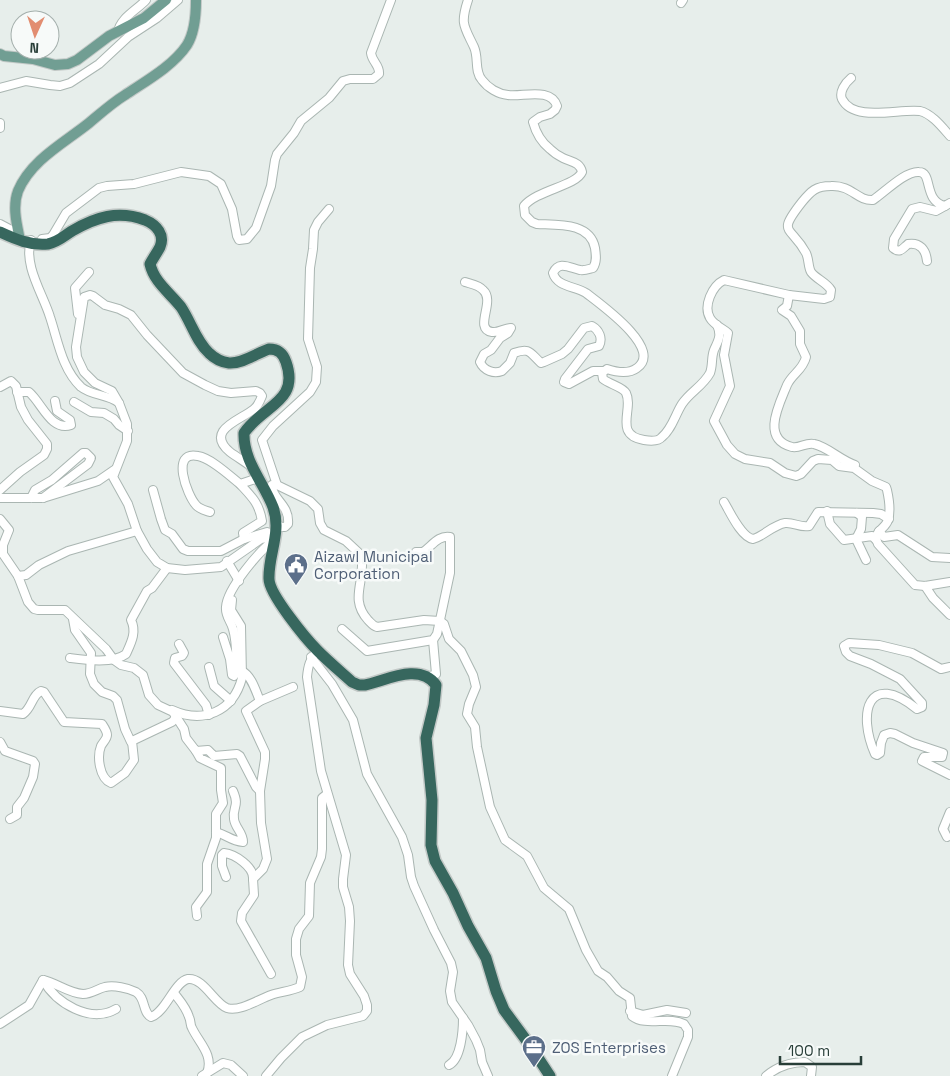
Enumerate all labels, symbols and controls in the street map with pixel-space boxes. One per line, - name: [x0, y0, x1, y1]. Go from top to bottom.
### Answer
- north arrow: [10, 10, 60, 60]
- text: N: [29, 39, 39, 57]
- place label: Aizawl Municipal Corporation: [314, 547, 433, 583]
- public building icon: Aizawl Municipal Corporation: [283, 552, 309, 586]
- office icon: ZOS Enterprises: [521, 1034, 547, 1068]
- scale bar: [780, 1034, 861, 1066]
- place label: ZOS Enterprises: [552, 1038, 666, 1057]
- text: 100 m: [788, 1041, 830, 1060]

